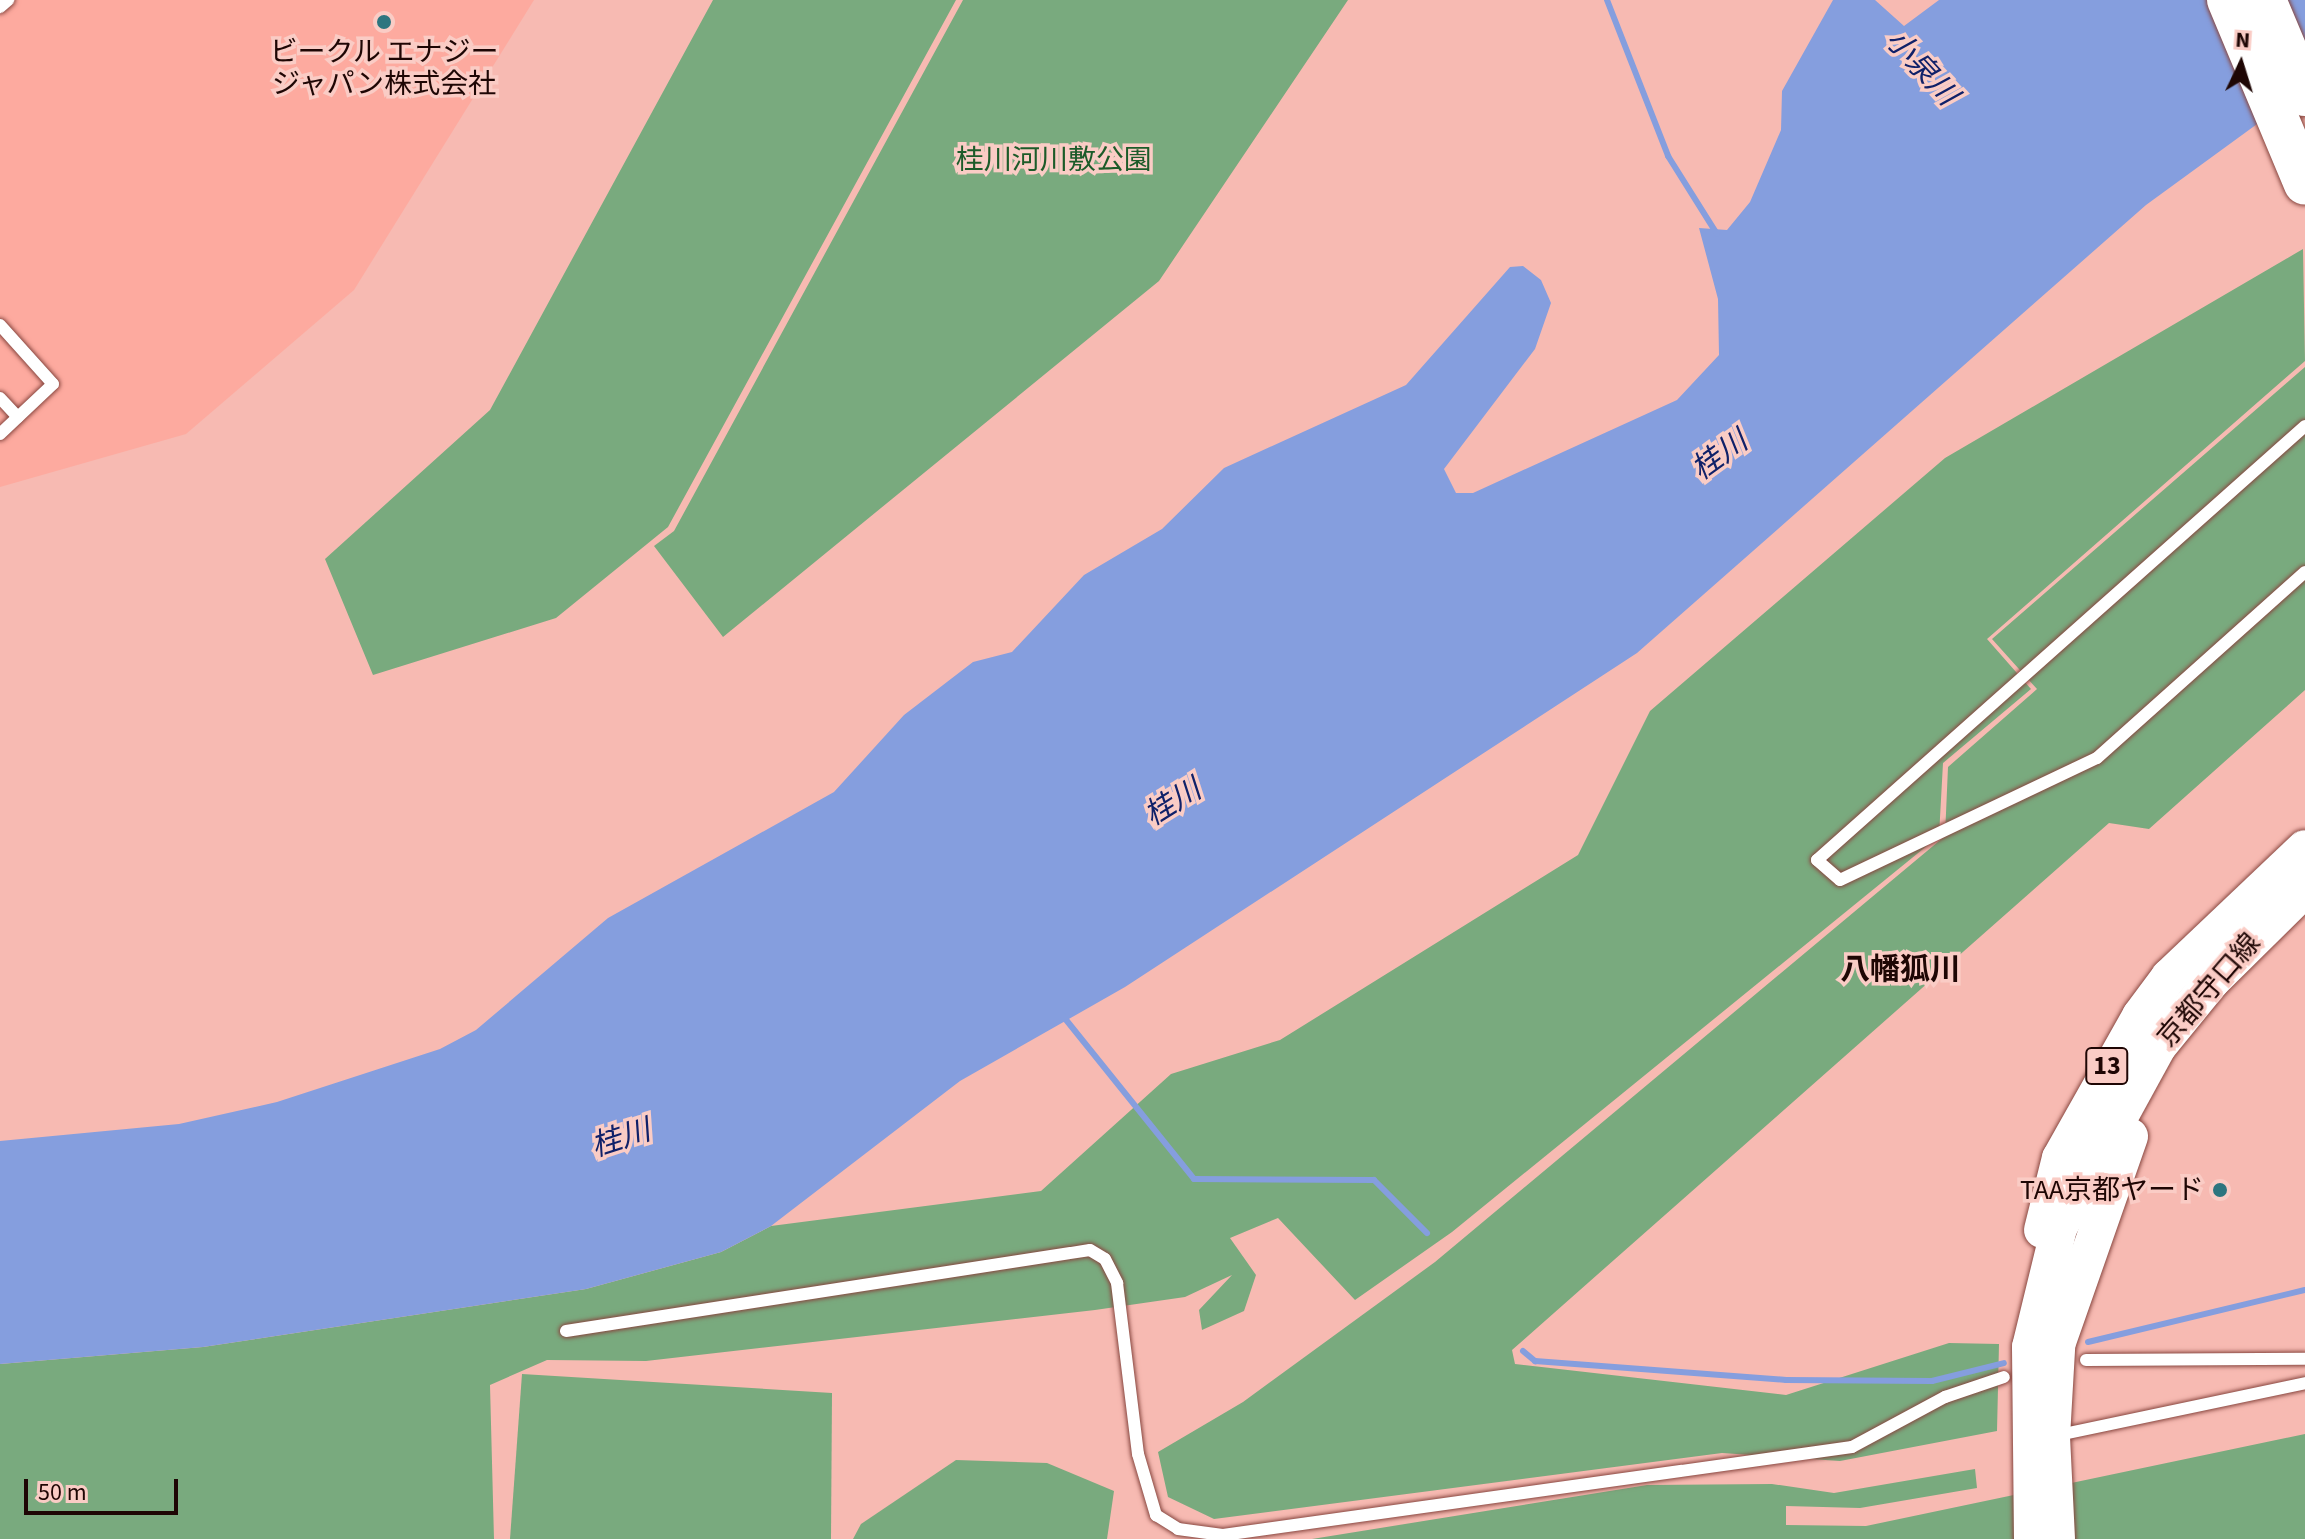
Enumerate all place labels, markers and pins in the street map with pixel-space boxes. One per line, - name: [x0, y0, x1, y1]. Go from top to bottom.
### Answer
- marker: ビークル エナジー ジャパン株式会社: [375, 13, 393, 31]
- place label: ビークル エナジー ジャパン株式会社: [269, 35, 499, 101]
- place label: TAA京都ヤード: [2020, 1173, 2204, 1207]
- marker: TAA京都ヤード: [2211, 1181, 2229, 1199]

